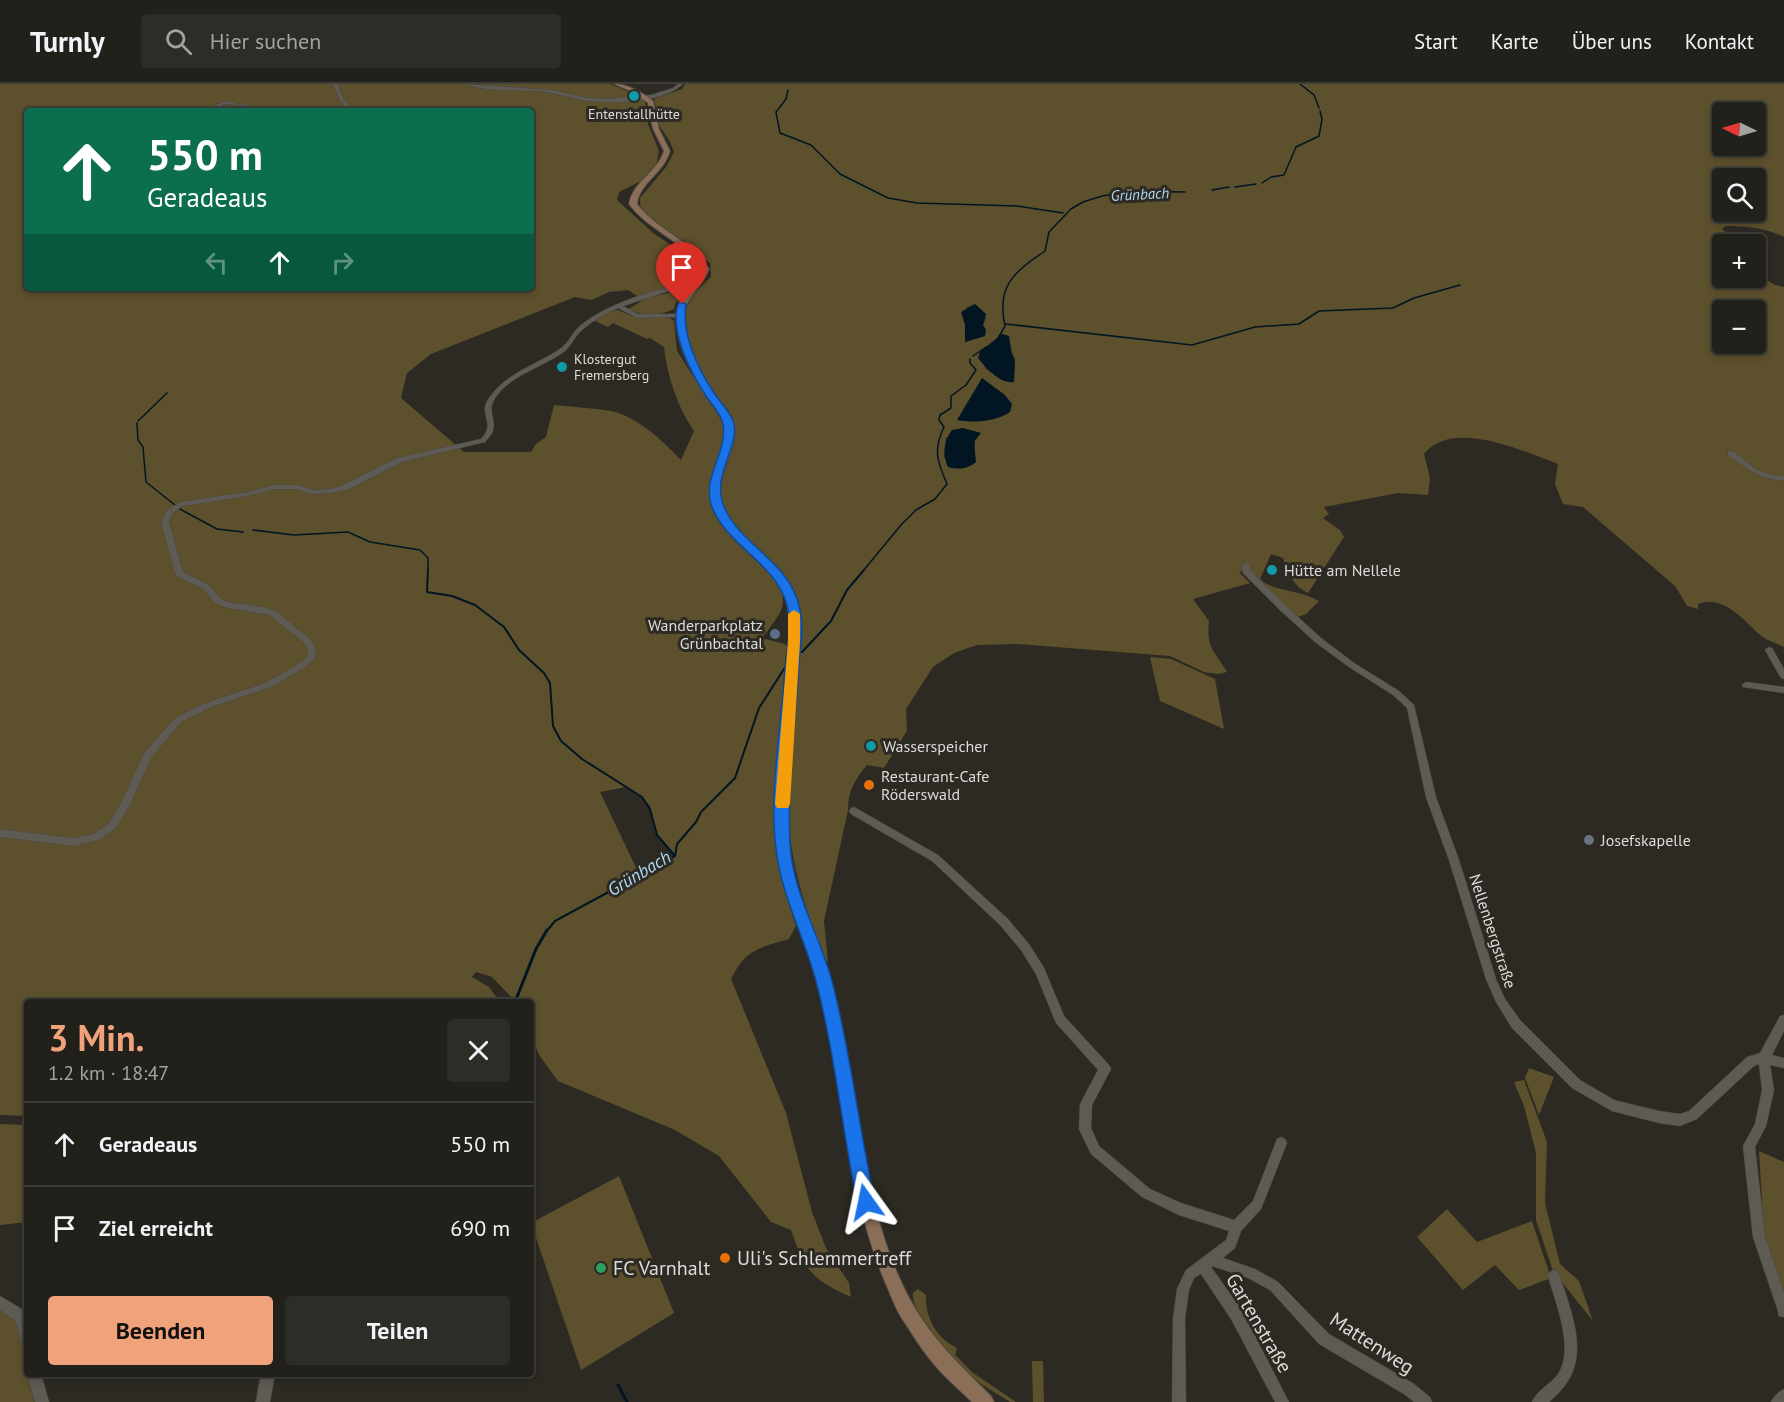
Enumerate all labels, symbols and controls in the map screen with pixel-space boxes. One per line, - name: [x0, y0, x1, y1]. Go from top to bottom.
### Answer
- search box: [141, 14, 561, 68]
- text: Turnly: [30, 23, 105, 60]
- icon: search: [162, 25, 195, 58]
- text: Hier suchen: [210, 27, 321, 55]
- text: Start: [1414, 28, 1458, 55]
- text: Karte: [1491, 28, 1539, 55]
- text: Über uns: [1572, 28, 1652, 55]
- text: Kontakt: [1685, 28, 1754, 55]
- marker: Entenstallhütte: [627, 89, 641, 103]
- north arrow: [1712, 102, 1766, 156]
- map controls: [1712, 102, 1766, 354]
- place label: Entenstallhütte: [588, 105, 680, 123]
- text: 550 m: [147, 127, 263, 182]
- icon: ahead: [48, 132, 126, 210]
- button: search: [1712, 168, 1766, 222]
- text: Geradeaus: [147, 180, 267, 214]
- water label: Grünbach: [1110, 183, 1170, 205]
- button: +: [1712, 234, 1766, 288]
- pin: [656, 242, 707, 304]
- icon: left: [200, 246, 233, 279]
- icon: ahead: [263, 246, 296, 279]
- icon: right: [326, 246, 359, 279]
- icon: arrive: [665, 251, 698, 284]
- button: −: [1712, 300, 1766, 354]
- place label: Klostergut Fremersberg: [574, 350, 649, 384]
- marker: Klostergut Fremersberg: [555, 360, 569, 374]
- place label: Hütte am Nellele: [1284, 560, 1401, 580]
- marker: Hütte am Nellele: [1265, 563, 1279, 577]
- place label: Wanderparkplatz Grünbachtal: [648, 615, 763, 653]
- marker: Wanderparkplatz Grünbachtal: [768, 627, 782, 641]
- place label: Wasserspeicher: [883, 736, 988, 756]
- marker: Wasserspeicher: [864, 739, 878, 753]
- place label: Restaurant-Cafe Röderswald: [881, 766, 989, 804]
- marker: Restaurant-Cafe Röderswald: [862, 778, 876, 792]
- place label: Josefskapelle: [1600, 830, 1691, 850]
- marker: Josefskapelle: [1582, 833, 1596, 847]
- water label: Grünbach: [603, 845, 675, 901]
- street label: Nellenbergstraße: [1465, 871, 1521, 991]
- text: 3 Min.: [48, 1014, 144, 1061]
- button: close: [447, 1019, 510, 1082]
- text: 1.2 km · 18:47: [48, 1060, 169, 1086]
- icon: ahead: [48, 1128, 81, 1161]
- text: Geradeaus: [99, 1130, 197, 1158]
- text: 550 m: [450, 1130, 510, 1158]
- position arrow: [834, 1170, 898, 1234]
- icon: arrive: [48, 1212, 81, 1245]
- text: Ziel erreicht: [99, 1214, 213, 1242]
- text: 690 m: [450, 1214, 510, 1242]
- place label: Uli's Schlemmertreff: [737, 1245, 913, 1271]
- marker: Uli's Schlemmertreff: [718, 1251, 732, 1265]
- place label: FC Varnhalt: [613, 1255, 710, 1281]
- marker: FC Varnhalt: [594, 1261, 608, 1275]
- street label: Gartenstraße: [1220, 1268, 1298, 1378]
- button: Beenden: [48, 1296, 273, 1365]
- button: Teilen: [285, 1296, 510, 1365]
- street label: Mattenweg: [1325, 1306, 1419, 1380]

